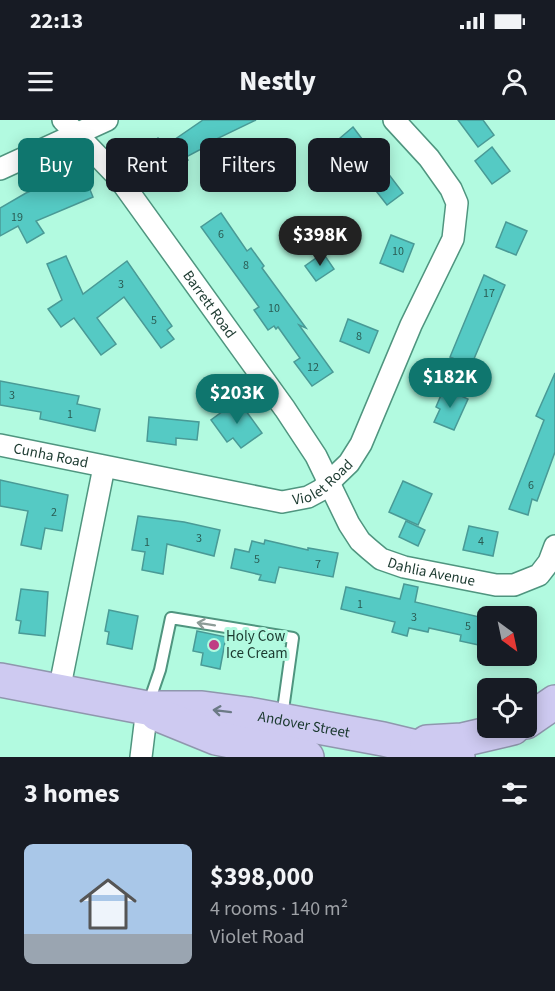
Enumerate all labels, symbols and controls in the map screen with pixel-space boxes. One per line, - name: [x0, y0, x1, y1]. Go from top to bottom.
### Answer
- text: 22:13: [30, 5, 83, 37]
- text: Nestly: [239, 62, 316, 101]
- icon: menu: [24, 65, 57, 98]
- icon: person: [498, 65, 531, 98]
- chip: Buy: [18, 138, 94, 192]
- chip: Rent: [106, 138, 188, 192]
- chip: Filters: [200, 138, 296, 192]
- chip: New: [308, 138, 390, 192]
- house number: 19: [11, 209, 23, 226]
- pin: $398K: [278, 216, 362, 267]
- text: $398K: [293, 221, 347, 249]
- house number: 6: [218, 226, 224, 243]
- house number: 10: [392, 243, 404, 260]
- house number: 8: [243, 257, 249, 274]
- street label: Barrett Road: [178, 266, 241, 342]
- house number: 3: [118, 276, 124, 293]
- house number: 17: [483, 285, 495, 302]
- house number: 10: [268, 300, 280, 317]
- house number: 5: [151, 312, 157, 329]
- house number: 8: [356, 328, 362, 345]
- pin: $182K: [408, 358, 492, 409]
- house number: 12: [307, 359, 319, 376]
- text: $182K: [423, 363, 477, 391]
- pin: $203K: [195, 374, 279, 425]
- text: $203K: [210, 379, 264, 407]
- house number: 3: [9, 387, 15, 404]
- house number: 1: [67, 406, 73, 423]
- street label: Cunha Road: [12, 438, 90, 473]
- street label: Violet Road: [291, 454, 357, 510]
- house number: 6: [528, 477, 534, 494]
- house number: 2: [51, 504, 57, 521]
- house number: 3: [196, 530, 202, 547]
- house number: 4: [478, 533, 484, 550]
- house number: 1: [144, 534, 150, 551]
- house number: 5: [254, 551, 260, 568]
- street label: Dahlia Avenue: [385, 552, 477, 591]
- house number: 7: [315, 556, 321, 573]
- house number: 1: [357, 596, 363, 613]
- north arrow: [477, 606, 537, 666]
- map controls: [477, 606, 537, 738]
- house number: 3: [411, 609, 417, 626]
- one-way arrow: [196, 618, 216, 629]
- house number: 5: [465, 618, 471, 635]
- place label: Holy Cow Ice Cream: [226, 626, 288, 664]
- marker: Holy Cow Ice Cream: [207, 638, 221, 652]
- button: locate: [477, 678, 537, 738]
- one-way arrow: [213, 705, 233, 716]
- street label: Andover Street: [256, 706, 352, 743]
- text: 3 homes: [24, 775, 119, 812]
- icon: filters: [498, 777, 531, 810]
- text: $398,000: [210, 858, 314, 895]
- icon: home: [72, 868, 144, 940]
- text: 4 rooms · 140 m²: [210, 895, 348, 923]
- text: Violet Road: [210, 923, 305, 951]

